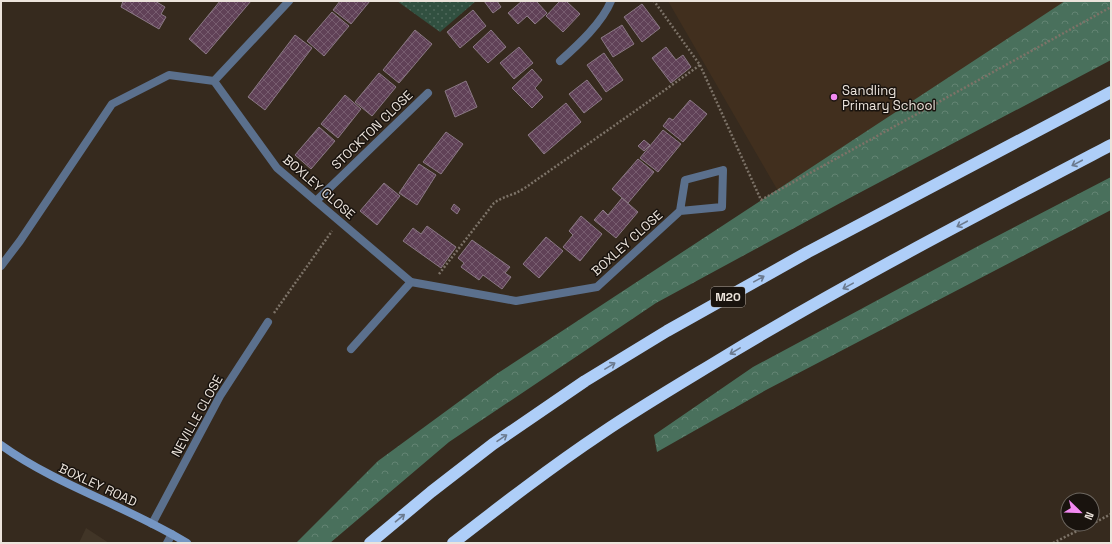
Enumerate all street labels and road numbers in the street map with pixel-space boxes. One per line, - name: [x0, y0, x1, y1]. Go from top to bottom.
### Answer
- street label: STOCKTON CLOSE: [328, 87, 416, 173]
- street label: BOXLEY CLOSE: [279, 151, 359, 223]
- street label: BOXLEY CLOSE: [588, 207, 666, 279]
- road number: M20: [711, 287, 745, 307]
- street label: NEVILLE CLOSE: [167, 372, 227, 460]
- street label: BOXLEY ROAD: [56, 459, 140, 511]

